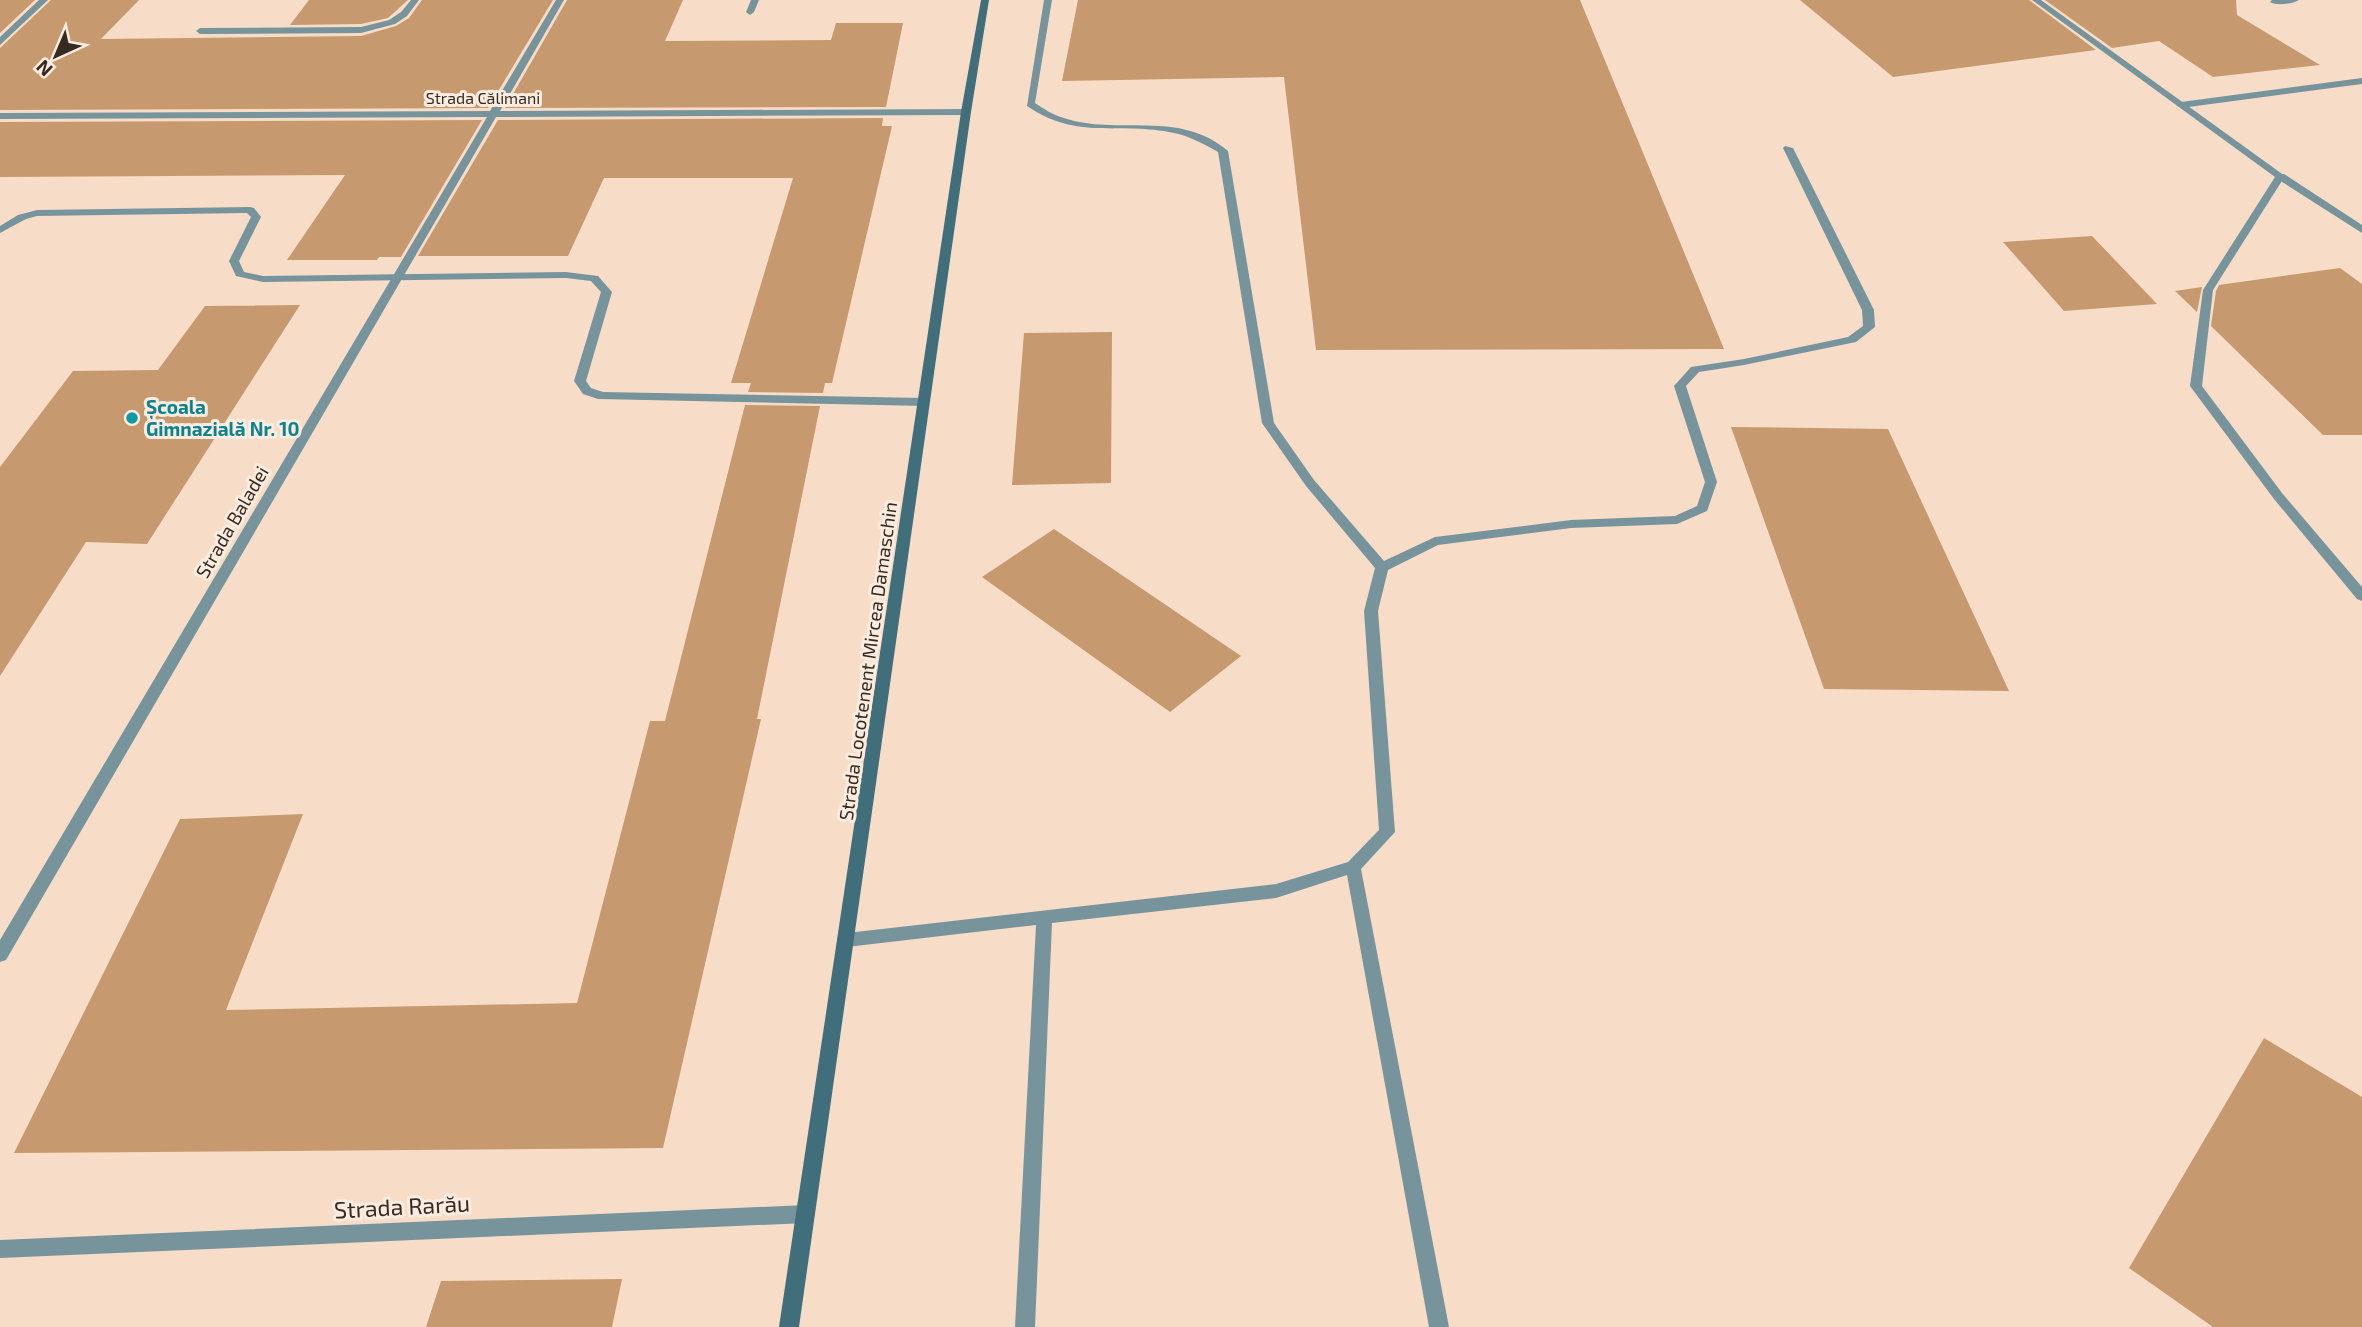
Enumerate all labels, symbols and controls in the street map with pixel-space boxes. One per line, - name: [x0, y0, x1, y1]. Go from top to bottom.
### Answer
- north arrow: [21, 21, 91, 91]
- text: N: [31, 56, 57, 82]
- street label: Strada Călimani: [426, 88, 540, 107]
- place label: Școala Gimnazială Nr. 10: [146, 395, 300, 440]
- marker: Școala Gimnazială Nr. 10: [124, 410, 140, 426]
- street label: Strada Baladei: [190, 462, 273, 582]
- street label: Strada Locotenent Mircea Damaschin: [834, 500, 901, 822]
- street label: Strada Rarău: [333, 1188, 471, 1224]

